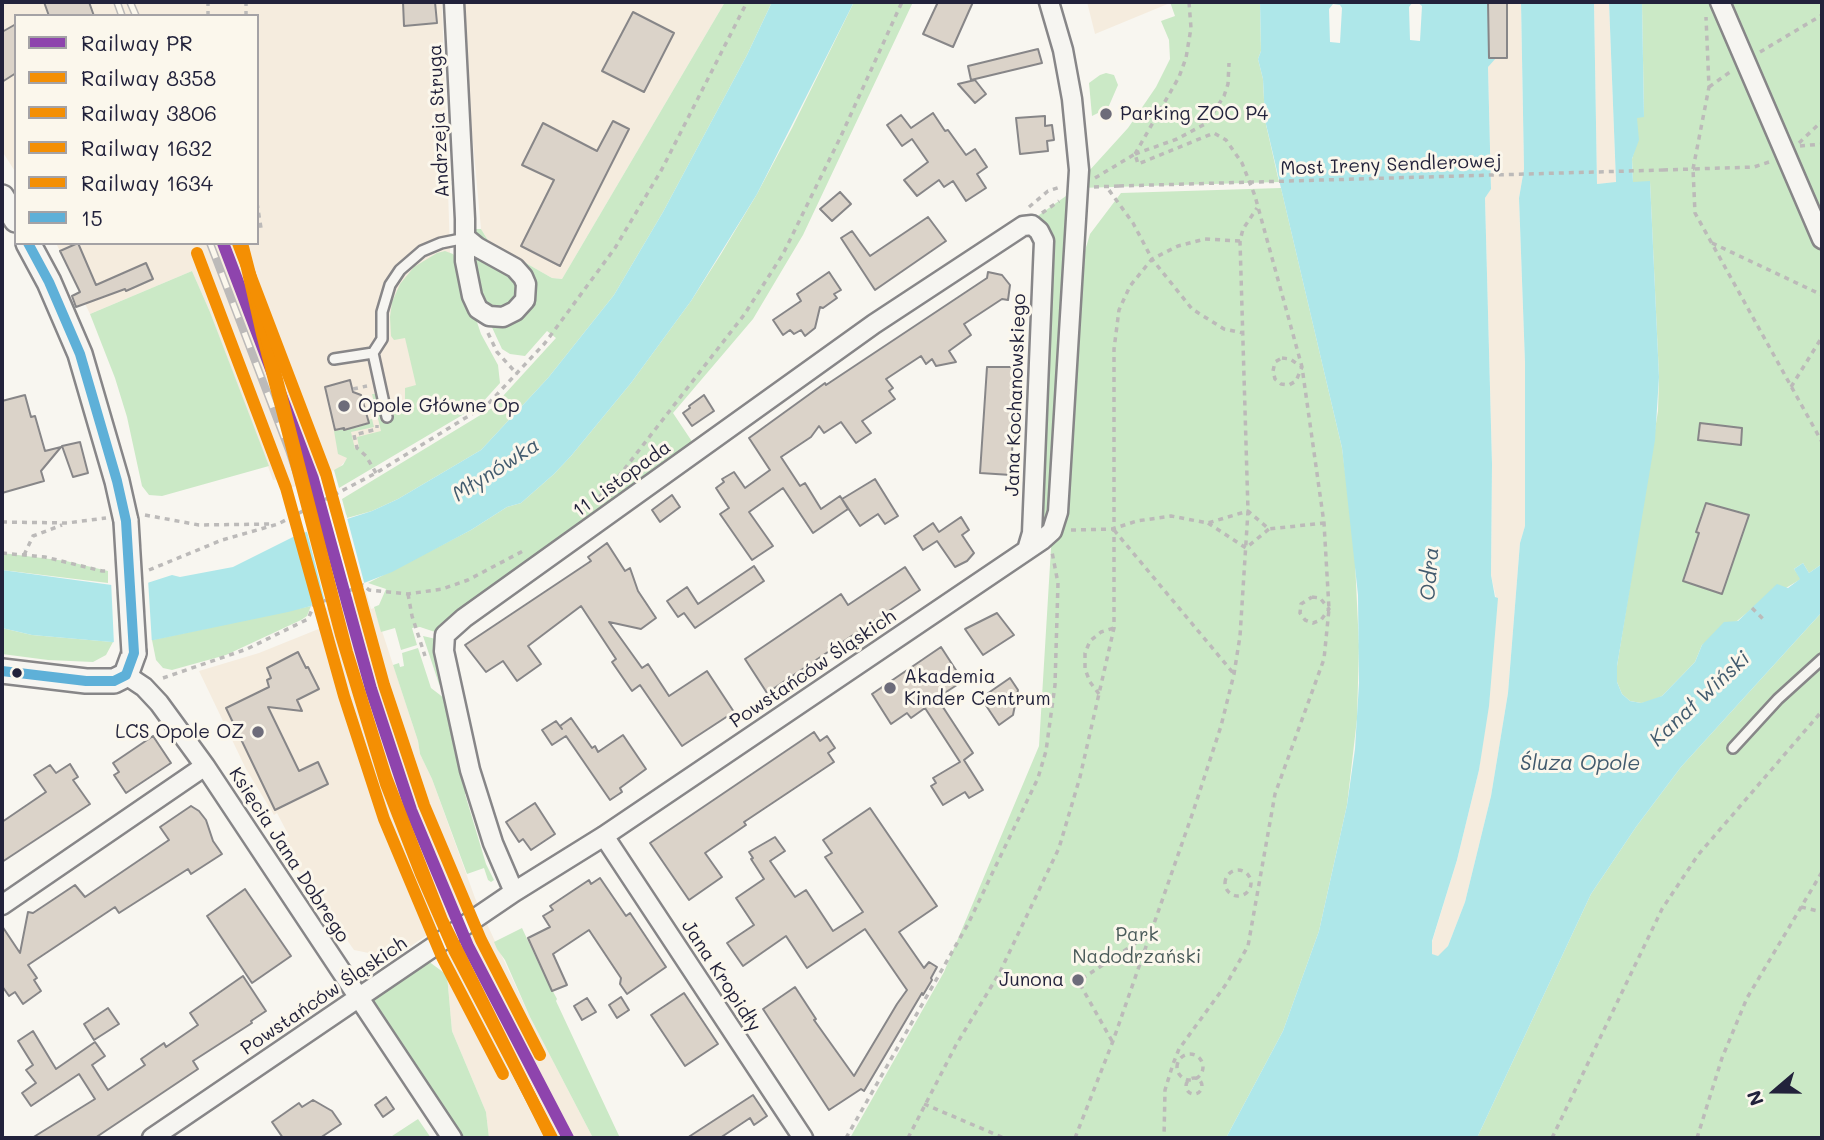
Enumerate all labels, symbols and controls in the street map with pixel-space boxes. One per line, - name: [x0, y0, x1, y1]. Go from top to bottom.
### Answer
- legend: [14, 14, 259, 245]
- text: Railway PR: [81, 29, 193, 56]
- street label: Andrzeja Struga: [424, 44, 454, 198]
- text: Railway 8358: [81, 64, 216, 91]
- text: Railway 3806: [81, 99, 217, 126]
- place label: Parking ZOO P4: [1120, 103, 1268, 125]
- marker: Parking ZOO P4: [1098, 106, 1114, 122]
- text: Railway 1632: [81, 134, 212, 161]
- street label: Most Ireny Sendlerowej: [1280, 150, 1502, 180]
- text: Railway 1634: [81, 169, 213, 196]
- text: 15: [81, 204, 103, 231]
- street label: Jana Kochanowskiego: [1001, 293, 1031, 497]
- place label: Opole Główne Op: [358, 395, 520, 417]
- marker: Opole Główne Op: [336, 398, 352, 414]
- water label: Młynówka: [448, 433, 544, 507]
- street label: 11 Listopada: [569, 436, 675, 522]
- water label: Odra: [1416, 546, 1444, 602]
- street label: Powstańców Śląskich: [726, 605, 900, 733]
- water label: Kanał Wiński: [1645, 646, 1755, 752]
- unlabelled marker: [10, 666, 24, 680]
- place label: Akademia Kinder Centrum: [904, 666, 1051, 710]
- marker: Akademia Kinder Centrum: [882, 680, 898, 696]
- place label: LCS Opole OZ: [115, 721, 244, 743]
- marker: LCS Opole OZ: [250, 724, 266, 740]
- water label: Śluza Opole: [1520, 751, 1640, 777]
- street label: Księcia Jana Dobrego: [224, 763, 354, 947]
- street label: Jana Kropidły: [676, 916, 766, 1036]
- park label: Park Nadodrzański: [1073, 924, 1201, 968]
- street label: Powstańców Śląskich: [237, 932, 411, 1060]
- place label: Junona: [999, 969, 1064, 991]
- marker: Junona: [1070, 972, 1086, 988]
- north arrow: [1740, 1056, 1810, 1126]
- text: N: [1741, 1087, 1769, 1109]

